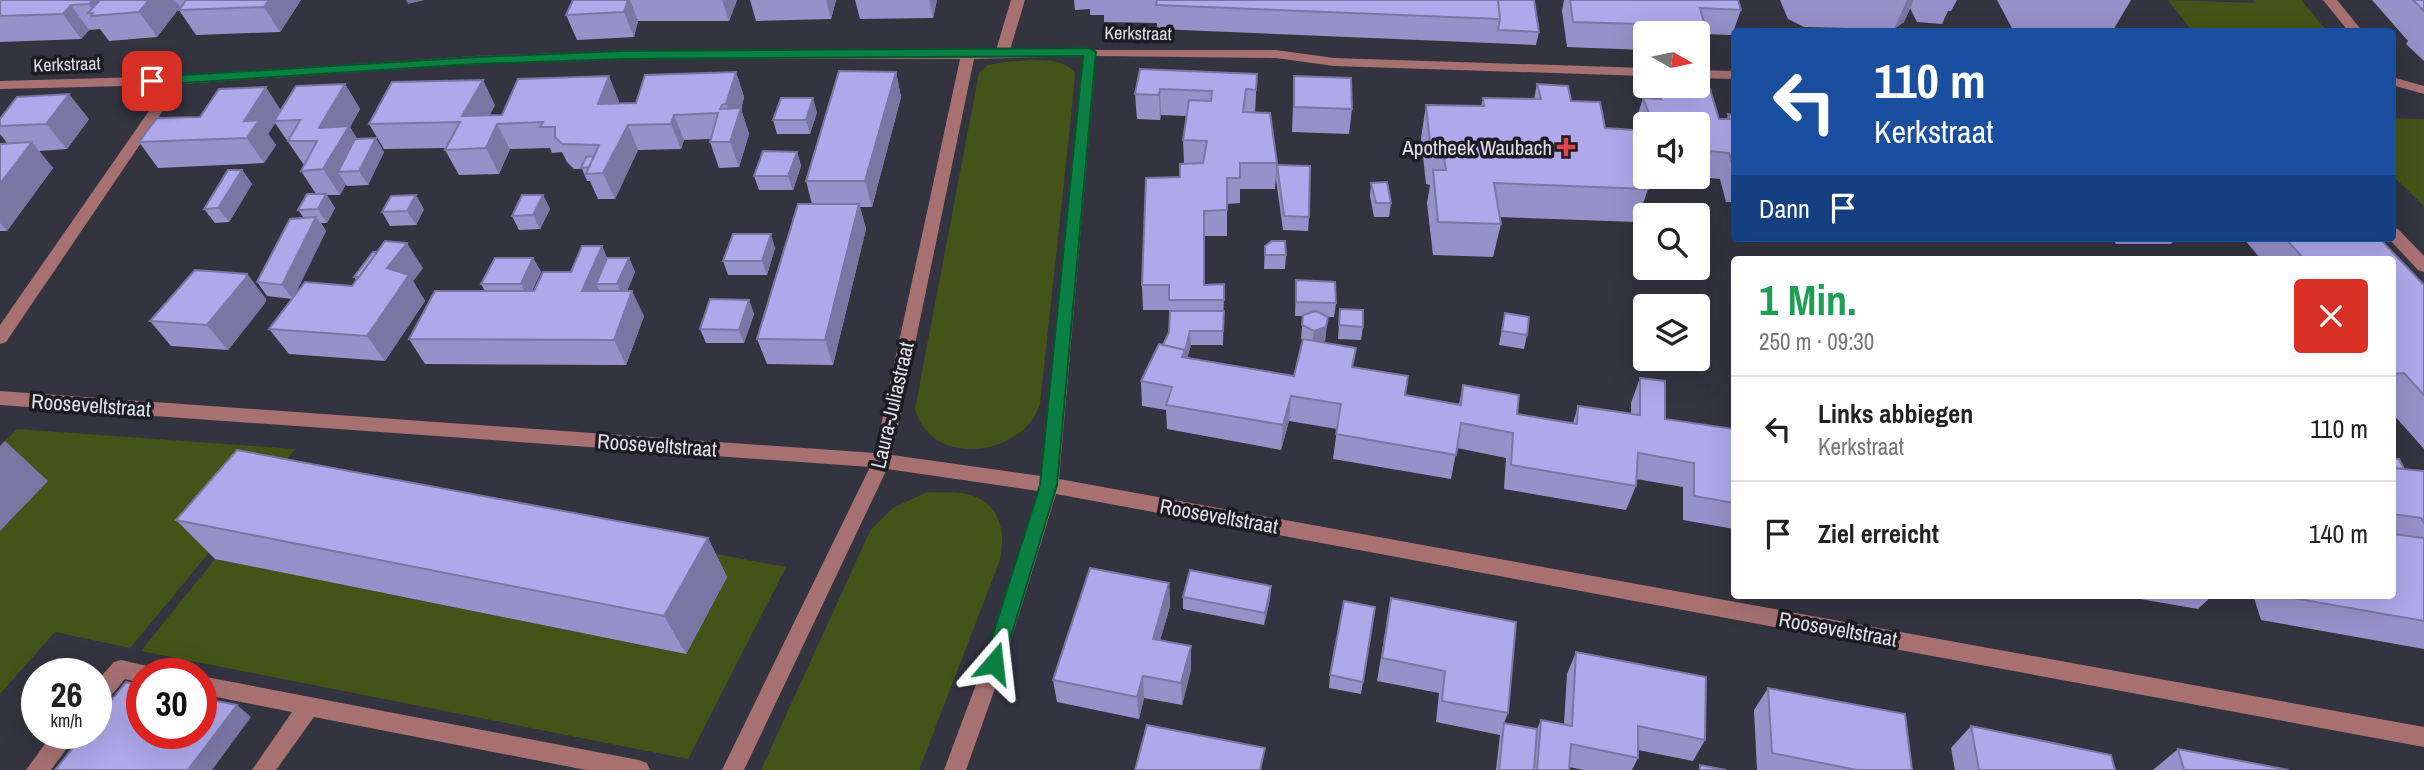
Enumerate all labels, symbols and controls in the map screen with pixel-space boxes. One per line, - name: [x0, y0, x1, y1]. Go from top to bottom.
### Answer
- street label: Kerkstraat: [1104, 20, 1172, 46]
- north arrow: [1633, 21, 1710, 98]
- map controls: [1633, 21, 1710, 371]
- text: 110 m: [1874, 47, 1986, 113]
- street label: Kerkstraat: [33, 50, 101, 78]
- pin: [122, 51, 182, 111]
- icon: left: [1759, 56, 1850, 147]
- icon: arrive: [133, 62, 171, 100]
- text: Kerkstraat: [1874, 110, 1994, 153]
- button: sound: [1633, 112, 1710, 189]
- place label: Apotheek Waubach: [1401, 133, 1552, 162]
- marker: Apotheek Waubach: [1558, 139, 1574, 155]
- icon: arrive: [1824, 189, 1862, 227]
- text: Dann: [1759, 191, 1810, 226]
- button: search: [1633, 203, 1710, 280]
- text: 1 Min.: [1759, 272, 1857, 328]
- button: close: [2294, 279, 2368, 353]
- button: layers: [1633, 294, 1710, 371]
- text: 250 m · 09:30: [1759, 326, 1874, 357]
- street label: Laura-Juliastraat: [863, 339, 921, 471]
- street label: Rooseveltstraat: [30, 386, 152, 424]
- text: Links abbiegen: [1818, 396, 1973, 431]
- icon: left: [1759, 410, 1797, 448]
- text: 110 m: [2310, 411, 2368, 446]
- street label: Rooseveltstraat: [596, 426, 718, 464]
- text: Kerkstraat: [1818, 431, 1904, 462]
- street label: Rooseveltstraat: [1158, 491, 1281, 541]
- icon: arrive: [1759, 515, 1797, 553]
- text: Ziel erreicht: [1818, 516, 1939, 551]
- text: 140 m: [2309, 516, 2368, 551]
- street label: Rooseveltstraat: [1777, 604, 1900, 654]
- position arrow: [957, 626, 1031, 700]
- speed limit sign: 30: [126, 658, 217, 749]
- text: 26: [51, 671, 82, 718]
- text: km/h: [51, 708, 83, 733]

